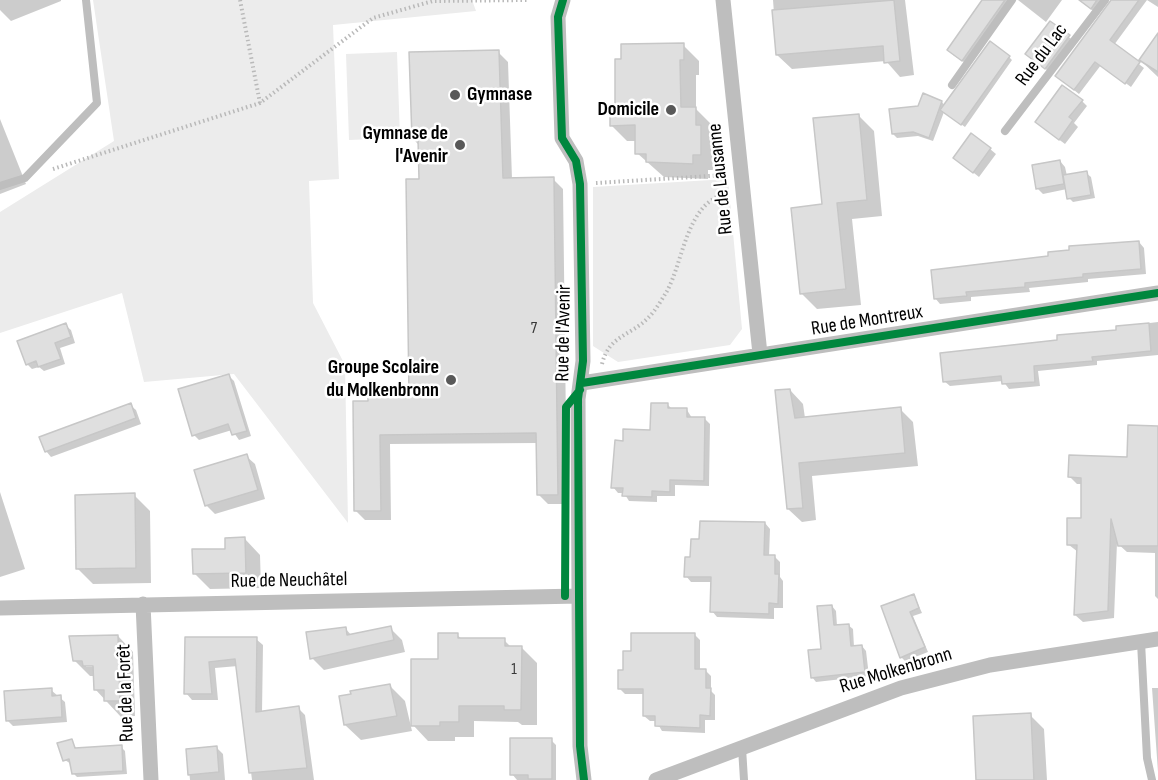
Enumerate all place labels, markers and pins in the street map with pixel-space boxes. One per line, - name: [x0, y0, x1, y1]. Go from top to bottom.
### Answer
- place label: Gymnase: [467, 83, 532, 107]
- marker: Gymnase: [448, 88, 462, 102]
- place label: Domicile: [598, 98, 659, 122]
- marker: Domicile: [664, 103, 678, 117]
- place label: Gymnase de l'Avenir: [362, 122, 448, 169]
- marker: Gymnase de l'Avenir: [453, 138, 467, 152]
- place label: Groupe Scolaire du Molkenbronn: [326, 356, 439, 403]
- marker: Groupe Scolaire du Molkenbronn: [444, 373, 458, 387]

